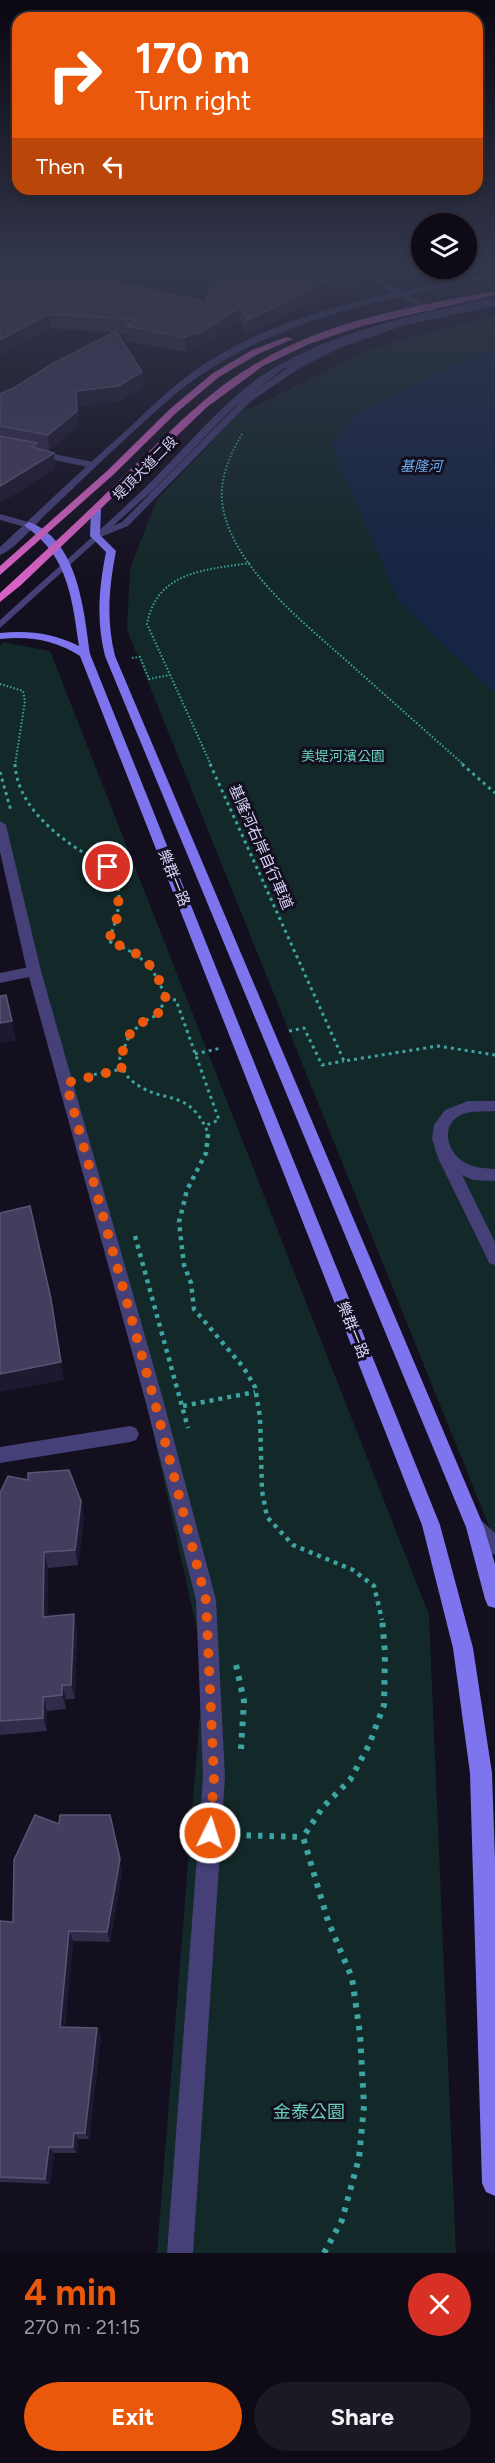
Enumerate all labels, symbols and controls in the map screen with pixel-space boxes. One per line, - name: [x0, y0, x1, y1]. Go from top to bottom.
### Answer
- text: 170 m: [135, 33, 250, 84]
- icon: right: [36, 36, 114, 114]
- text: Turn right: [135, 84, 251, 117]
- icon: left: [97, 150, 130, 183]
- text: Then: [36, 153, 85, 180]
- map controls: [411, 213, 477, 279]
- button: layers: [411, 213, 477, 279]
- street label: 堤頂大道二段: [110, 433, 181, 504]
- water label: 基隆河: [400, 458, 445, 475]
- park label: 美堤河濱公園: [301, 748, 385, 765]
- street label: 基隆河右岸自行車道: [225, 782, 297, 912]
- pin: [82, 841, 133, 892]
- street label: 樂群一路: [154, 847, 194, 909]
- icon: arrive: [91, 850, 124, 883]
- street label: 樂群一路: [333, 1299, 373, 1361]
- position arrow: [178, 1801, 242, 1865]
- park label: 金泰公園: [273, 2101, 345, 2123]
- text: 4 min: [24, 2271, 117, 2314]
- button: close: [408, 2273, 471, 2336]
- text: 270 m · 21:15: [24, 2315, 140, 2339]
- button: Exit: [24, 2382, 242, 2451]
- button: Share: [254, 2382, 471, 2451]

